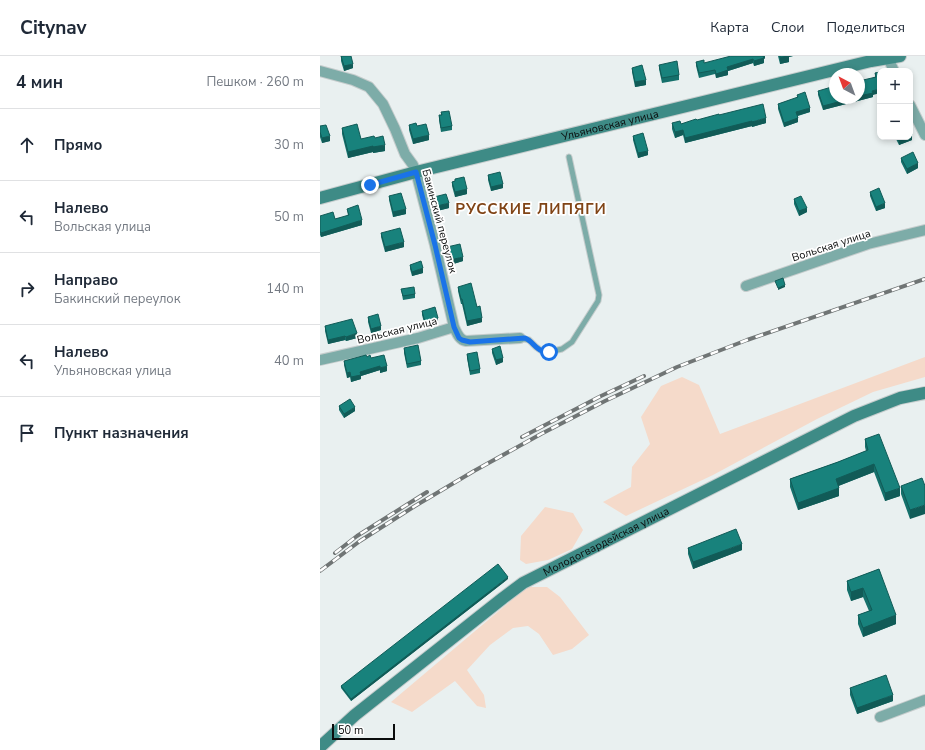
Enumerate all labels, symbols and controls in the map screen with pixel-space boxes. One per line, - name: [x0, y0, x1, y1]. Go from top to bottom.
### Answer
- text: Citynav: [20, 15, 87, 41]
- text: Карта: [710, 18, 749, 37]
- text: Слои: [771, 18, 805, 37]
- text: Поделиться: [827, 18, 905, 37]
- north arrow: [829, 68, 865, 104]
- map controls: [877, 68, 913, 140]
- button: +: [877, 68, 913, 104]
- text: 4 мин: [16, 71, 63, 94]
- text: Пешком · 260 m: [206, 73, 304, 91]
- button: −: [877, 104, 913, 140]
- street label: Ульяновская улица: [559, 106, 660, 145]
- icon: ahead: [16, 134, 38, 156]
- text: Прямо: [54, 135, 102, 155]
- text: 30 m: [274, 136, 304, 154]
- street label: Бакинский переулок: [418, 167, 461, 275]
- route end: [361, 176, 379, 194]
- text: Налево: [54, 198, 109, 218]
- district label: РУССКИЕ ЛИПЯГИ: [455, 199, 607, 219]
- icon: left: [16, 206, 38, 228]
- text: 50 m: [274, 208, 304, 226]
- text: Вольская улица: [54, 218, 151, 236]
- street label: Вольская улица: [790, 226, 873, 265]
- text: Направо: [54, 270, 118, 290]
- icon: right: [16, 278, 38, 300]
- text: 140 m: [266, 280, 304, 298]
- text: Бакинский переулок: [54, 290, 181, 308]
- street label: Вольская улица: [355, 313, 439, 348]
- text: Налево: [54, 342, 109, 362]
- route start: [540, 343, 558, 361]
- icon: left: [16, 350, 38, 372]
- text: 40 m: [274, 352, 304, 370]
- text: Ульяновская улица: [54, 362, 172, 380]
- icon: arrive: [16, 422, 38, 444]
- text: Пункт назначения: [54, 423, 189, 443]
- street label: Молодогвардейская улица: [541, 503, 672, 580]
- scale bar: [332, 722, 395, 741]
- text: 50 m: [338, 723, 363, 738]

